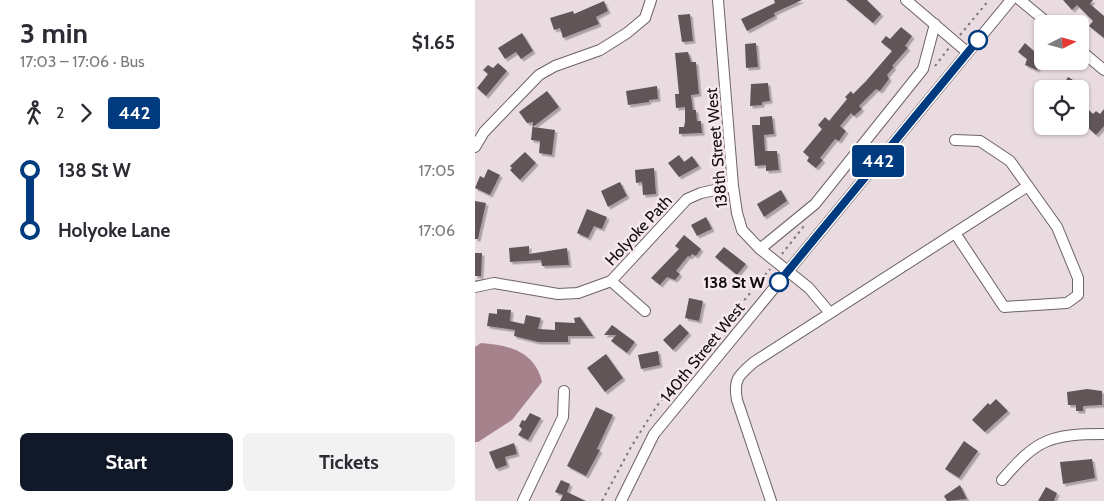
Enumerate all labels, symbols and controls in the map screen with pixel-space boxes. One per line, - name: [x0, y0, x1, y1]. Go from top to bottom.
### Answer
- north arrow: [1034, 15, 1089, 70]
- map controls: [1034, 15, 1089, 135]
- text: 3 min: [20, 16, 88, 50]
- unlabelled marker: [968, 30, 988, 50]
- text: $1.65: [412, 31, 455, 54]
- text: 17:03 – 17:06 · Bus: [20, 52, 145, 71]
- button: locate: [1034, 80, 1089, 135]
- street label: 138th Street West: [702, 86, 731, 209]
- icon: walk: [20, 99, 48, 127]
- icon: forward: [72, 99, 100, 127]
- text: 442: [118, 102, 150, 124]
- text: 2: [56, 103, 64, 122]
- line badge: 442: [849, 145, 907, 177]
- text: 442: [862, 150, 894, 172]
- text: 138 St W: [58, 159, 131, 182]
- text: 17:05: [419, 161, 455, 180]
- street label: Holyoke Path: [601, 191, 676, 270]
- text: Holyoke Lane: [58, 219, 170, 242]
- text: 17:06: [418, 221, 455, 240]
- marker: 138 St W: [769, 272, 789, 292]
- place label: 138 St W: [704, 273, 766, 292]
- street label: 140th Street West: [656, 298, 749, 406]
- button: Start: [20, 433, 233, 491]
- button: Tickets: [243, 433, 455, 491]

